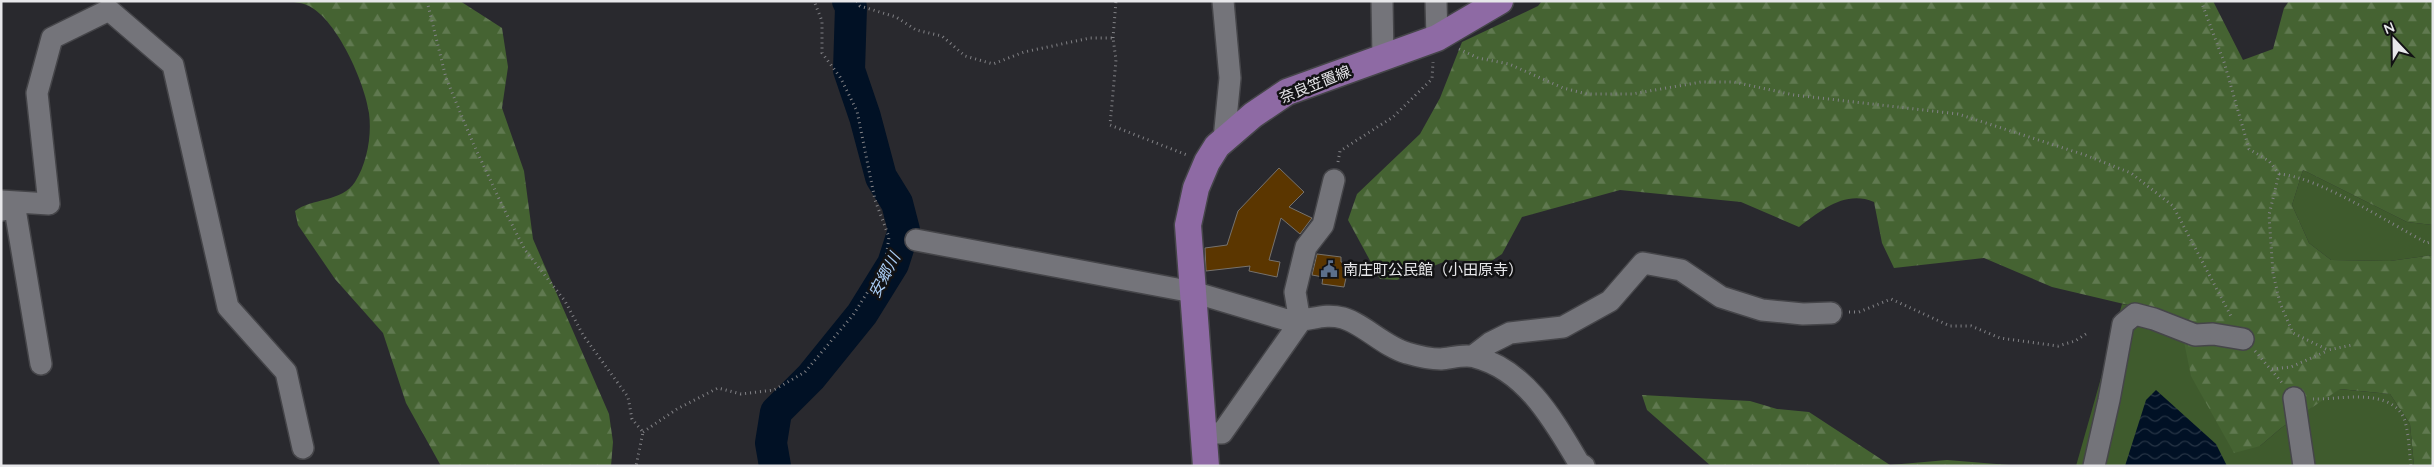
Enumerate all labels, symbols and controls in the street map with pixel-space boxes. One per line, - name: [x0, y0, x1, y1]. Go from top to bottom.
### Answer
- north arrow: [2369, 15, 2419, 65]
- text: N: [2381, 18, 2397, 38]
- street label: 奈良笠置線: [1277, 61, 1353, 107]
- water label: 安郷川: [864, 247, 905, 301]
- public building icon: 南庄町公民館（小田原寺）: [1319, 259, 1339, 279]
- place label: 南庄町公民館（小田原寺）: [1343, 260, 1523, 279]

